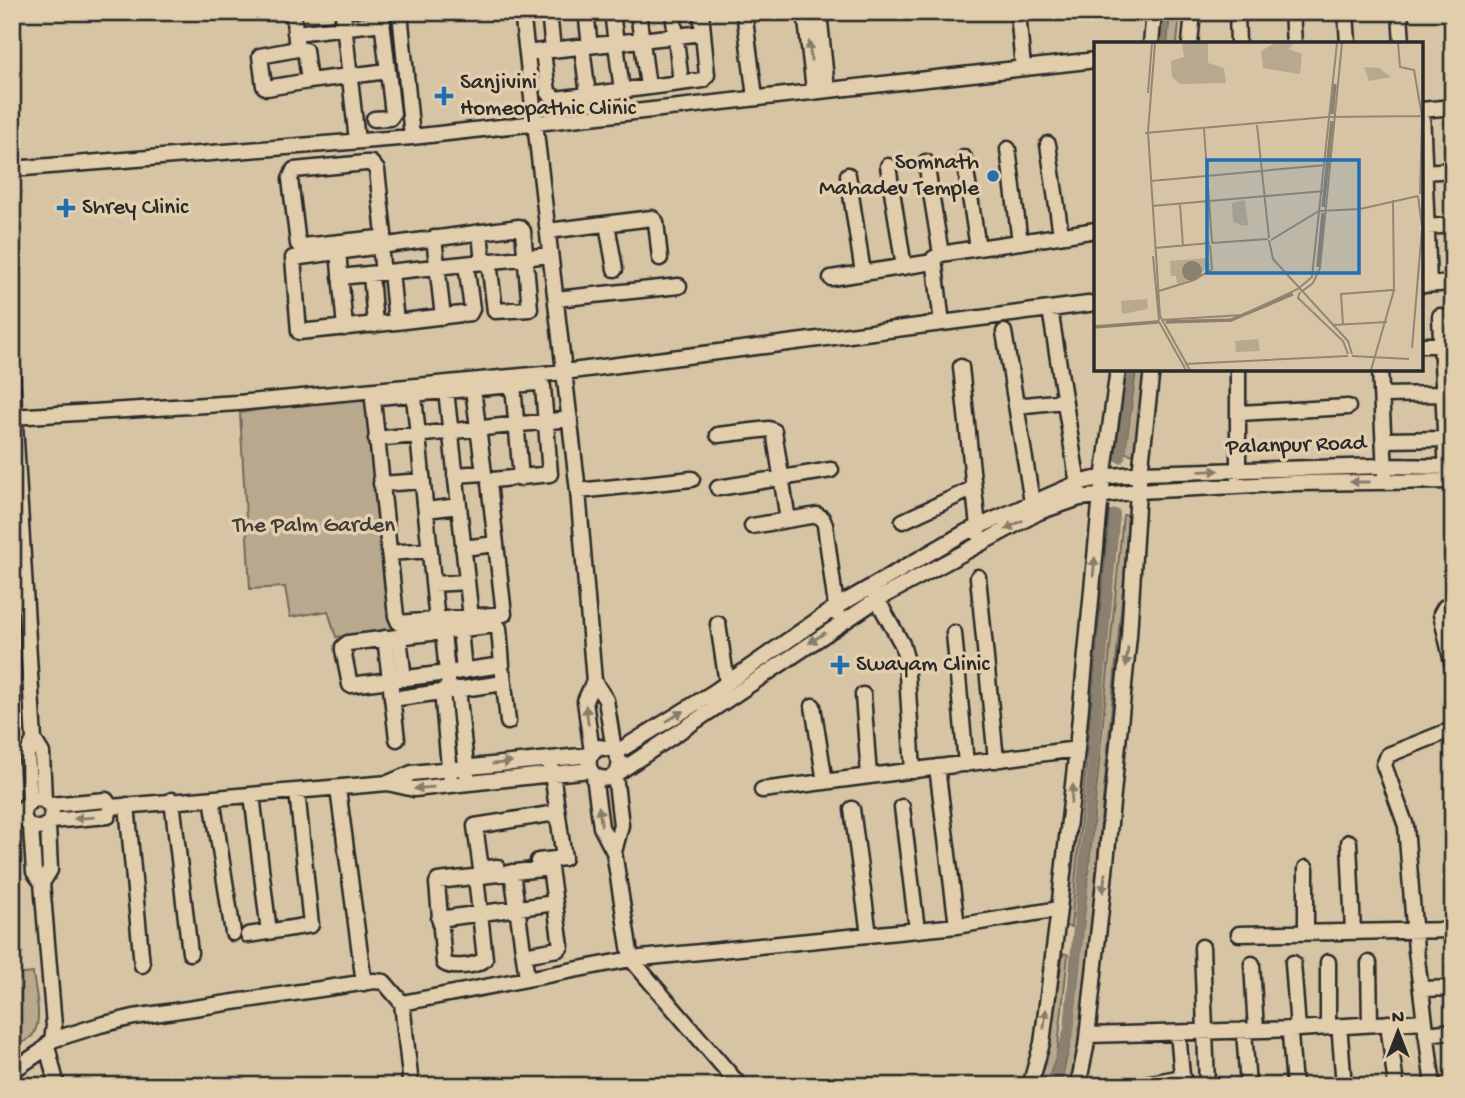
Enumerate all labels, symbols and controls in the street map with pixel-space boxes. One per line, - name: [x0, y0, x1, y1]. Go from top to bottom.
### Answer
- one-way arrow: [804, 40, 815, 62]
- inset map: [1094, 42, 1423, 371]
- place label: Sanjivini Homeopathic Clinic: [460, 70, 637, 123]
- marker: Sanjivini Homeopathic Clinic: [434, 86, 454, 106]
- place label: Somnath Mahadev Temple: [819, 150, 980, 203]
- marker: Somnath Mahadev Temple: [985, 168, 1001, 184]
- place label: Shrey Clinic: [82, 195, 189, 222]
- marker: Shrey Clinic: [56, 198, 76, 218]
- street label: Palanpur Road: [1224, 430, 1368, 462]
- one-way arrow: [1198, 465, 1220, 477]
- one-way arrow: [1349, 476, 1371, 488]
- park label: The Palm Garden: [231, 513, 395, 540]
- one-way arrow: [1004, 519, 1024, 531]
- one-way arrow: [1089, 556, 1100, 578]
- one-way arrow: [807, 632, 827, 645]
- one-way arrow: [1121, 646, 1132, 668]
- place label: Swayam Clinic: [856, 652, 991, 679]
- marker: Swayam Clinic: [830, 655, 850, 675]
- one-way arrow: [582, 704, 593, 726]
- one-way arrow: [665, 710, 684, 723]
- one-way arrow: [492, 757, 514, 768]
- one-way arrow: [1067, 782, 1078, 804]
- one-way arrow: [413, 783, 435, 794]
- one-way arrow: [594, 804, 605, 826]
- one-way arrow: [73, 813, 95, 824]
- one-way arrow: [1099, 872, 1110, 894]
- north arrow: [1364, 996, 1434, 1066]
- text: N: [1392, 1007, 1404, 1030]
- one-way arrow: [1039, 1008, 1050, 1030]

